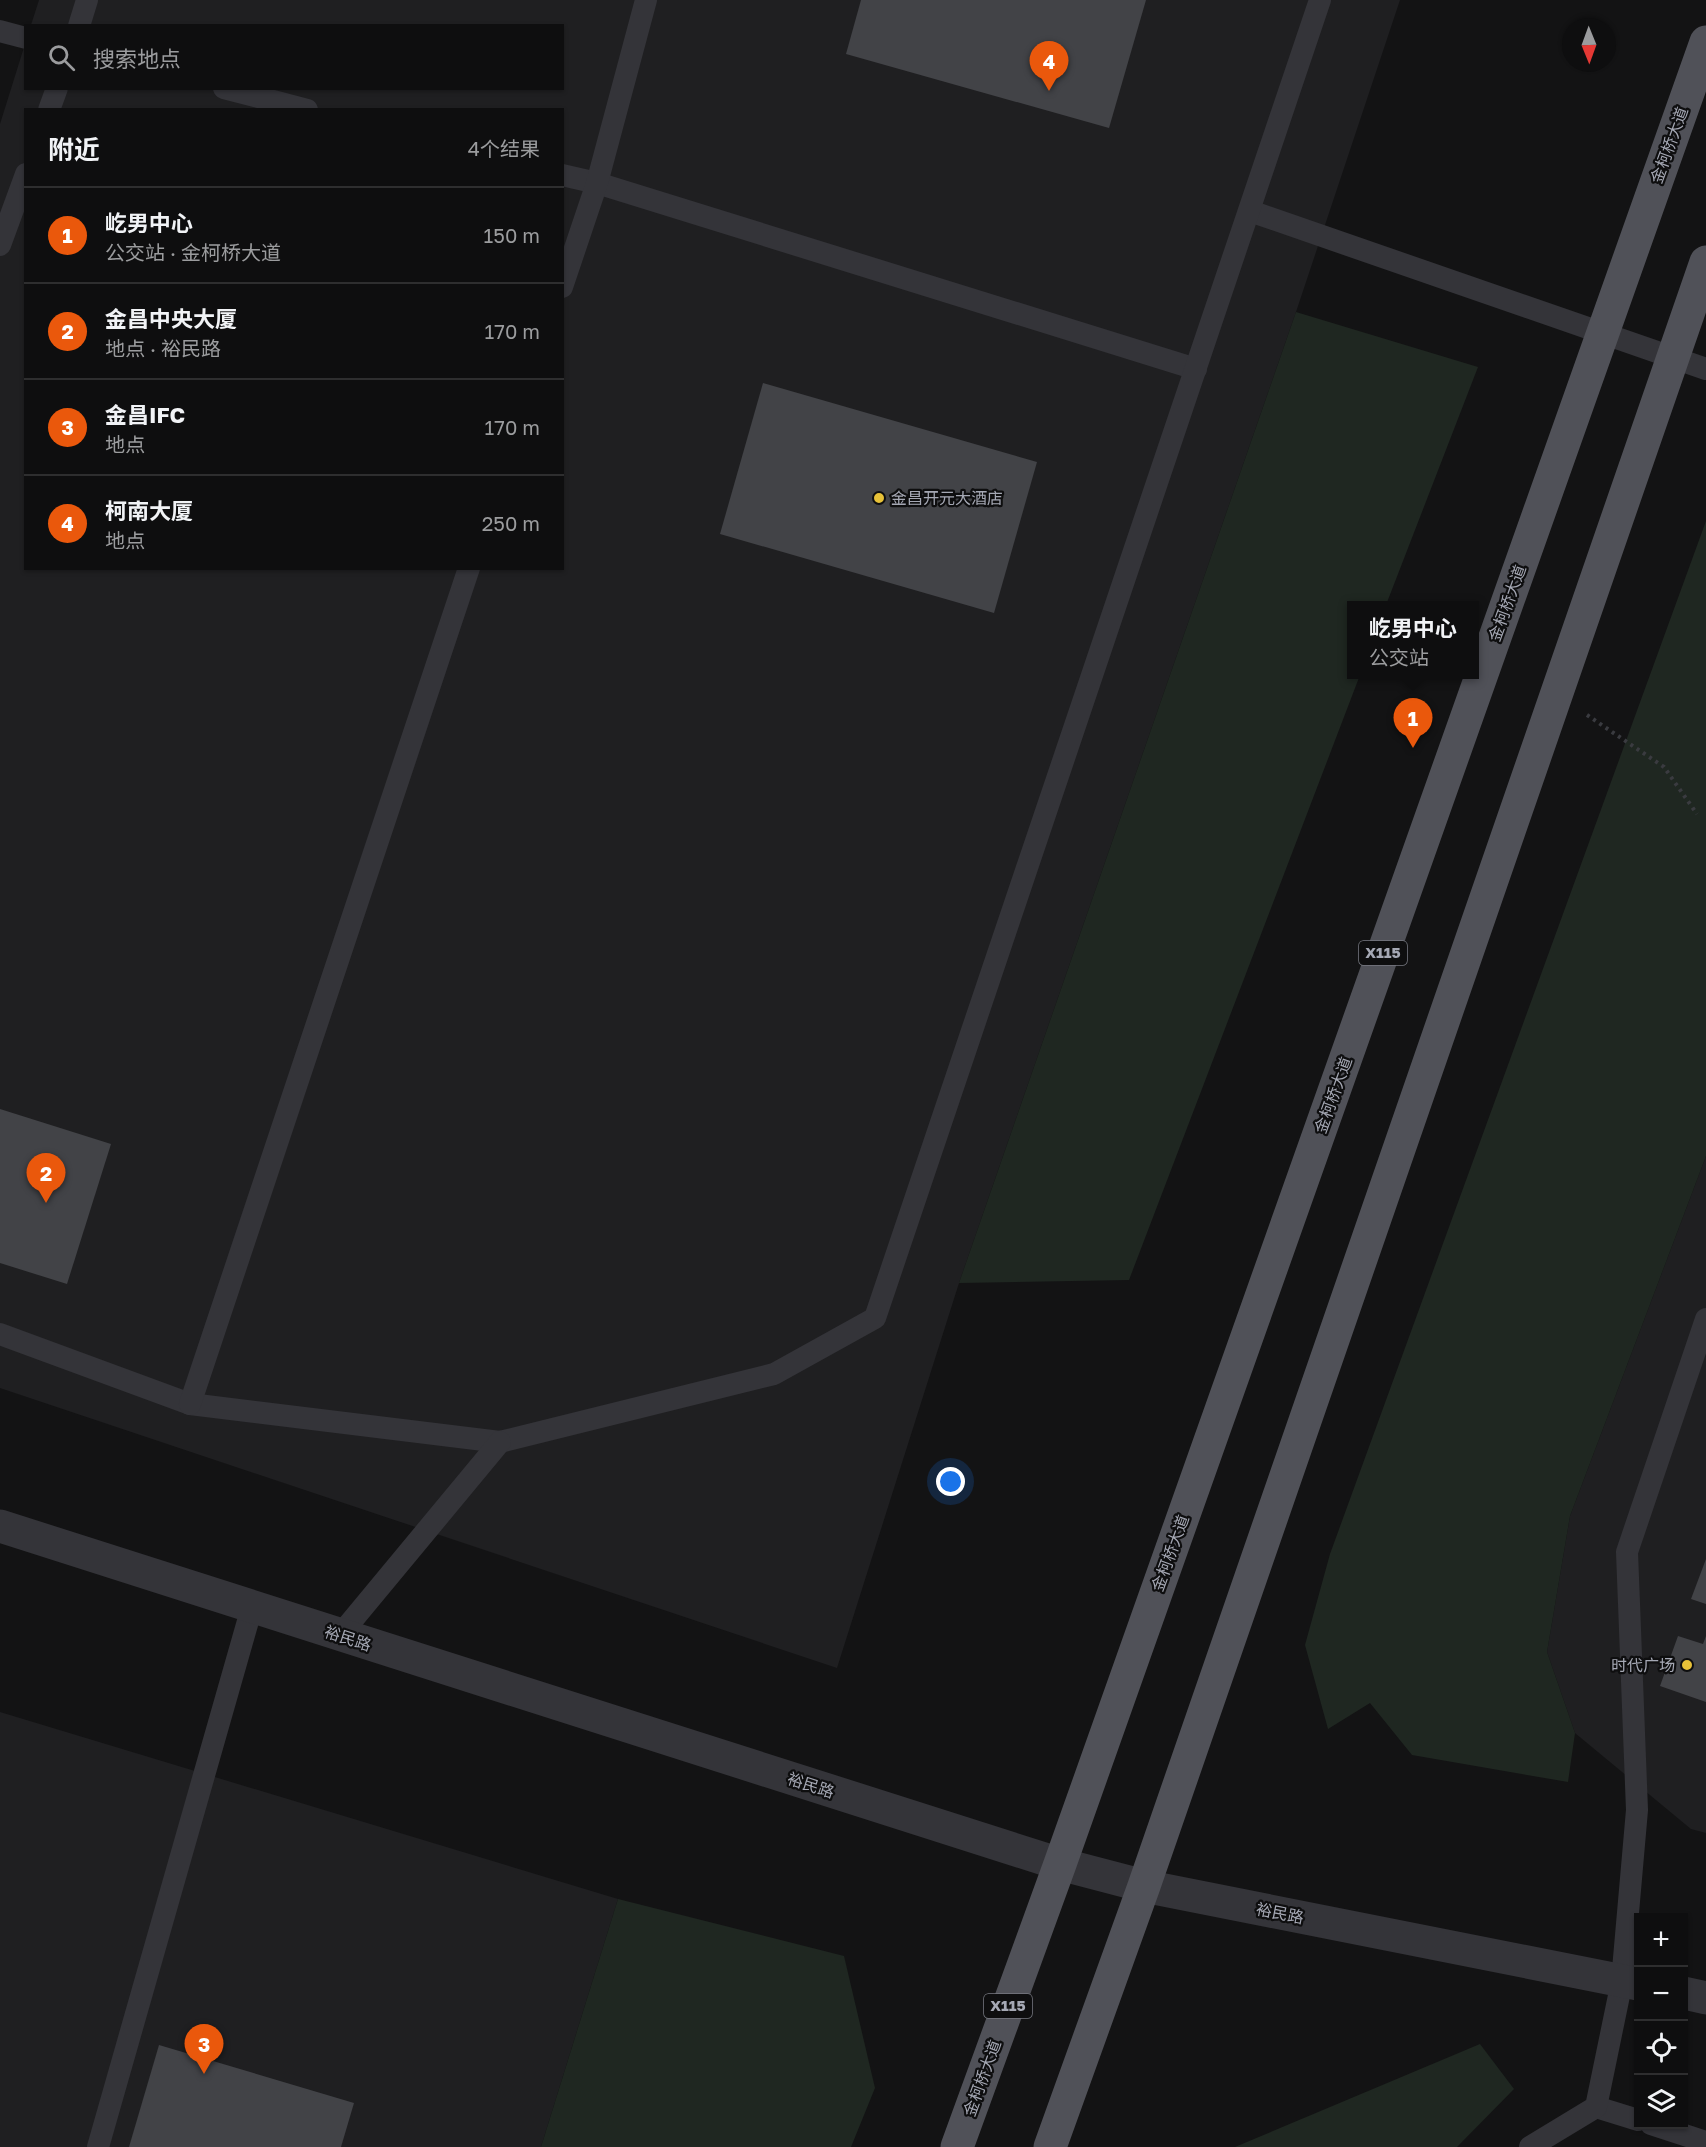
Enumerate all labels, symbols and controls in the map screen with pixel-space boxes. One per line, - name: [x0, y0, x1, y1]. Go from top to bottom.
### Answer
- north arrow: [1562, 18, 1616, 72]
- search box: [24, 24, 564, 90]
- icon: search: [45, 41, 78, 74]
- pin: 4: [1030, 42, 1068, 91]
- text: 搜索地点: [93, 45, 181, 72]
- street label: 金柯桥大道: [1646, 104, 1692, 186]
- text: 附近: [48, 134, 100, 165]
- text: 4个结果: [468, 136, 540, 160]
- text: 屹男中心: [105, 209, 193, 236]
- text: 1: [62, 223, 73, 247]
- text: 150 m: [484, 223, 540, 247]
- text: 公交站 · 金柯桥大道: [105, 240, 281, 264]
- text: 金昌中央大厦: [105, 305, 237, 332]
- text: 2: [61, 319, 74, 343]
- text: 170 m: [485, 319, 540, 343]
- text: 地点 · 裕民路: [105, 336, 221, 360]
- text: 金昌IFC: [105, 401, 185, 428]
- text: 3: [61, 415, 74, 439]
- text: 170 m: [485, 415, 540, 439]
- text: 地点: [105, 432, 145, 456]
- place label: 金昌开元大酒店: [891, 488, 1003, 508]
- marker: 金昌开元大酒店: [872, 491, 886, 505]
- text: 柯南大厦: [105, 497, 193, 524]
- text: 4: [61, 511, 74, 535]
- text: 250 m: [482, 511, 540, 535]
- text: 地点: [105, 528, 145, 552]
- street label: 金柯桥大道: [1484, 562, 1530, 644]
- popup: [1347, 601, 1479, 679]
- text: 屹男中心: [1369, 614, 1457, 641]
- text: 公交站: [1369, 645, 1429, 669]
- pin: 1: [1394, 698, 1432, 748]
- road number: X115: [1359, 941, 1407, 965]
- street label: 金柯桥大道: [1310, 1054, 1356, 1136]
- pin: 2: [26, 1154, 66, 1203]
- your location: [936, 1467, 965, 1496]
- street label: 金柯桥大道: [1147, 1512, 1193, 1594]
- street label: 裕民路: [322, 1621, 374, 1655]
- place label: 时代广场: [1611, 1655, 1675, 1675]
- marker: 时代广场: [1680, 1658, 1694, 1672]
- street label: 裕民路: [785, 1768, 837, 1802]
- street label: 裕民路: [1255, 1899, 1305, 1927]
- map controls: [1634, 1913, 1688, 2129]
- button: +: [1634, 1913, 1688, 1967]
- button: −: [1634, 1967, 1688, 2021]
- road number: X115: [984, 1994, 1032, 2018]
- button: locate: [1634, 2021, 1688, 2075]
- pin: 3: [184, 2024, 224, 2074]
- street label: 金柯桥大道: [959, 2037, 1005, 2119]
- button: layers: [1634, 2075, 1688, 2129]

